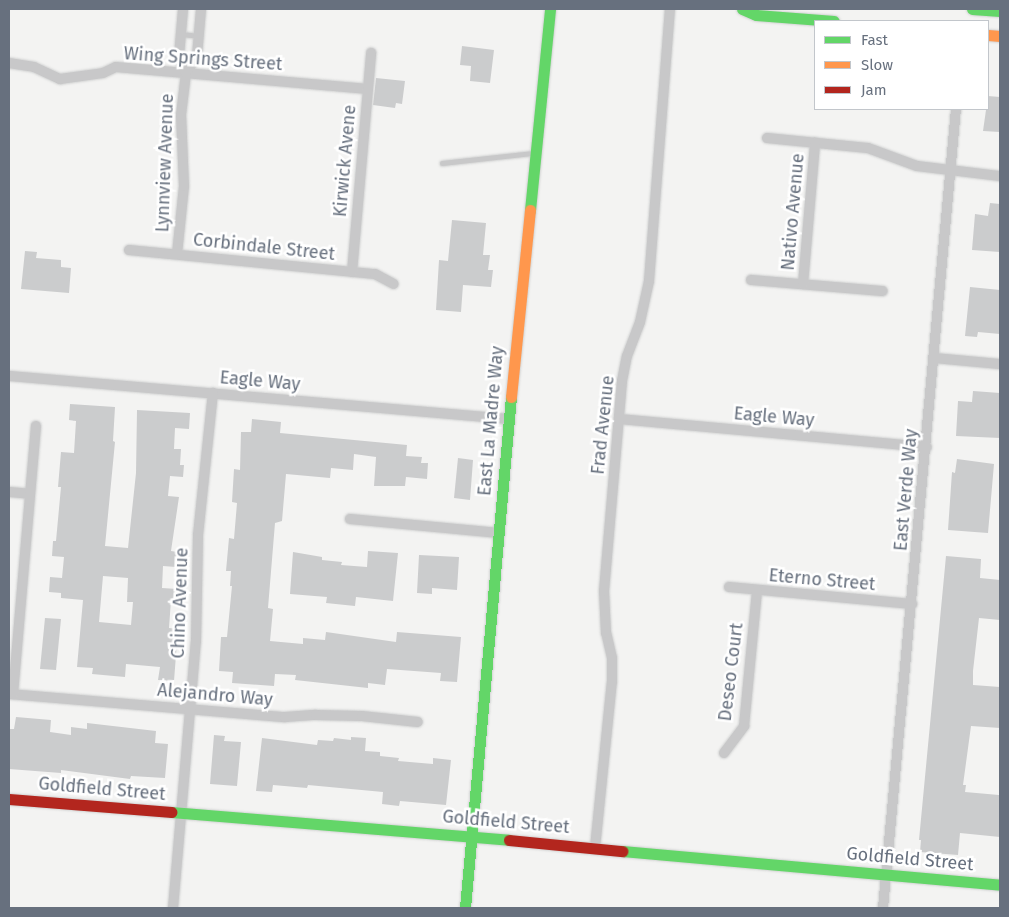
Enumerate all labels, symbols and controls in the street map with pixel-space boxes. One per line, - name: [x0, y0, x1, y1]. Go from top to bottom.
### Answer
- legend: [814, 20, 989, 110]
- text: Fast: [861, 31, 888, 49]
- street label: Wing Springs Street: [123, 43, 283, 75]
- text: Slow: [861, 56, 893, 74]
- text: Jam: [861, 81, 887, 99]
- street label: Lynnview Avenue: [152, 93, 178, 233]
- street label: Kirwick Avene: [329, 104, 361, 218]
- street label: Nativo Avenue: [777, 153, 809, 271]
- street label: Corbindale Street: [192, 229, 336, 265]
- street label: East La Madre Way: [474, 345, 508, 497]
- street label: Eagle Way: [219, 367, 301, 395]
- street label: Frad Avenue: [587, 374, 619, 476]
- street label: Eagle Way: [733, 403, 815, 431]
- street label: East Verde Way: [890, 428, 922, 552]
- street label: Chino Avenue: [167, 547, 193, 659]
- street label: Eterno Street: [768, 565, 876, 595]
- street label: Deseo Court: [714, 622, 748, 722]
- street label: Alejandro Way: [156, 679, 274, 711]
- street label: Goldfield Street: [38, 773, 166, 805]
- street label: Goldfield Street: [442, 806, 570, 838]
- street label: Goldfield Street: [846, 843, 974, 875]

